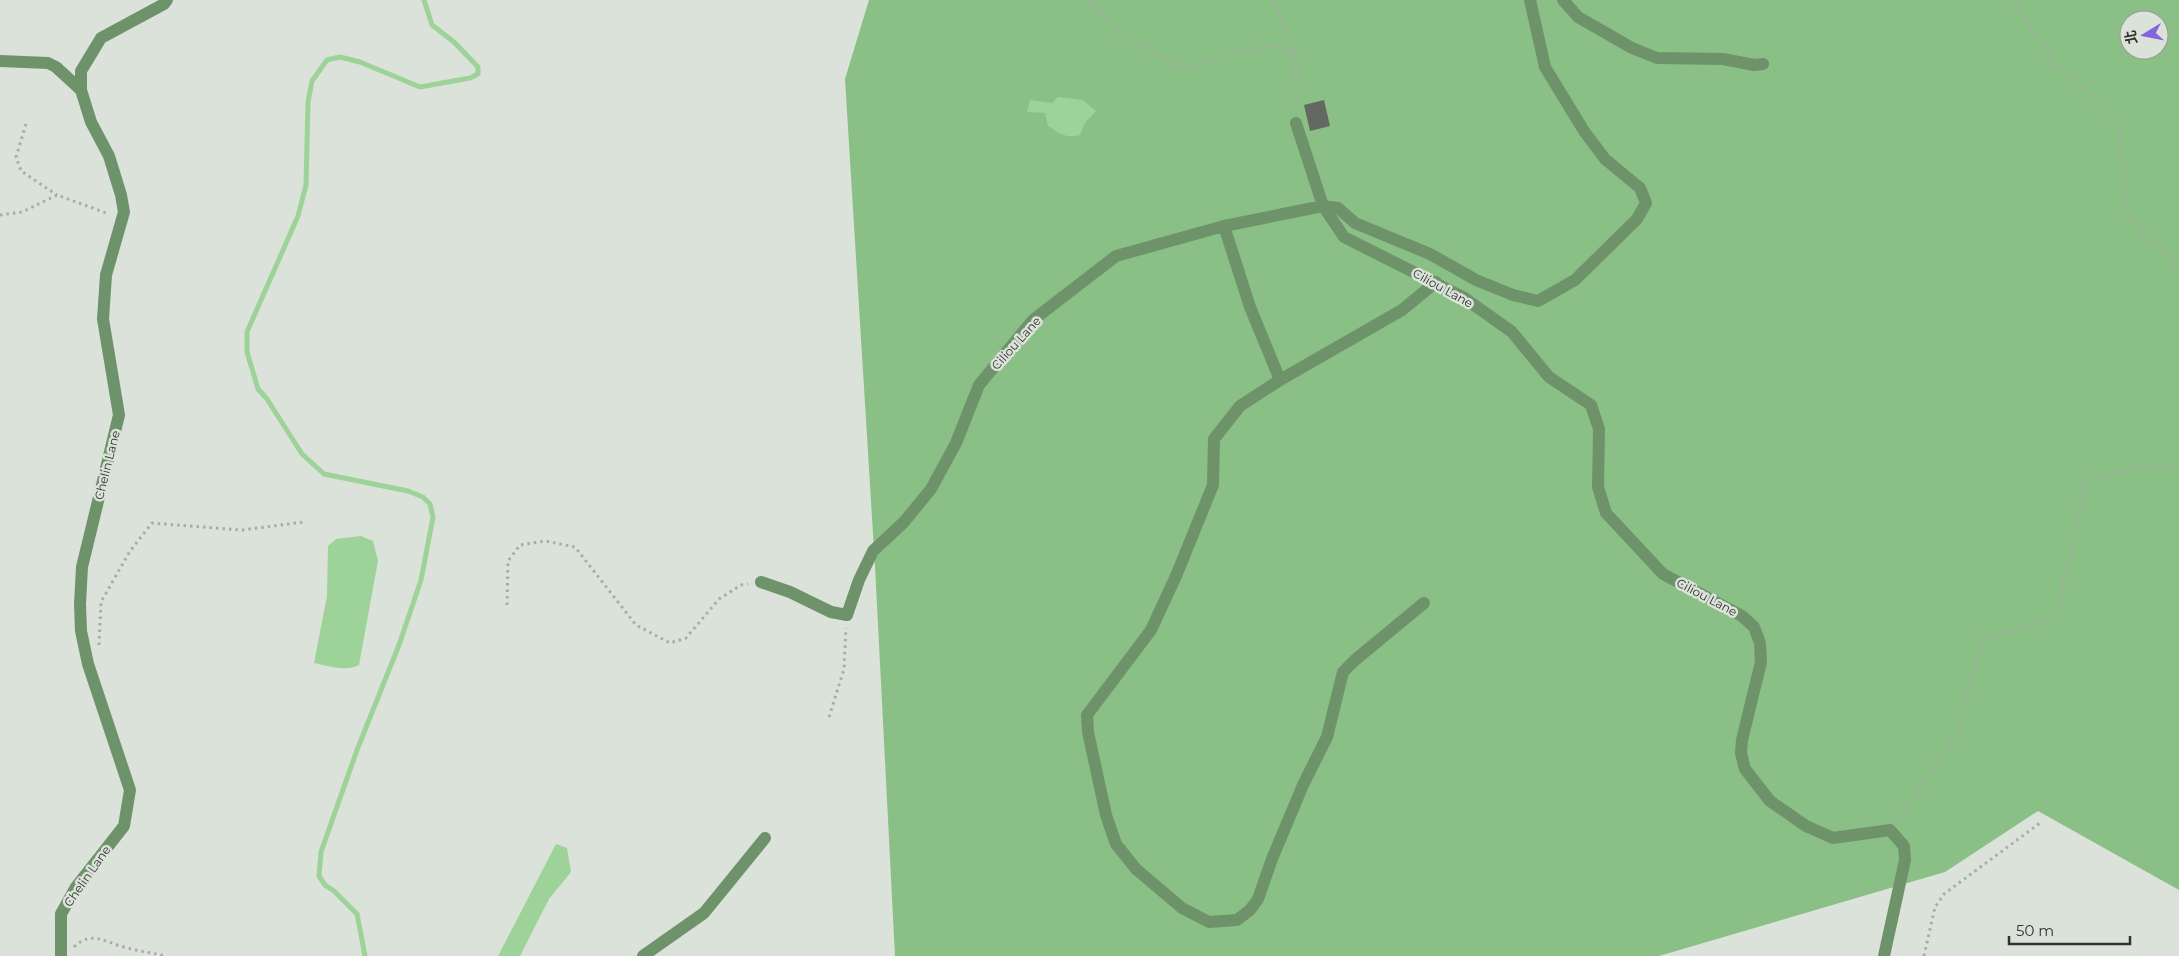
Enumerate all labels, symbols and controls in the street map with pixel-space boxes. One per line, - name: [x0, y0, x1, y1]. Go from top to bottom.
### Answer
- north arrow: [2119, 10, 2169, 60]
- text: 北: [2121, 29, 2141, 46]
- street label: Ciliou Lane: [1410, 265, 1476, 311]
- street label: Ciliou Lane: [988, 313, 1044, 373]
- street label: Chelin Lane: [91, 429, 123, 501]
- street label: Ciliou Lane: [1674, 575, 1740, 619]
- street label: Chelin Lane: [60, 843, 114, 909]
- scale bar: [2009, 914, 2130, 946]
- text: 50 m: [2016, 921, 2054, 940]

